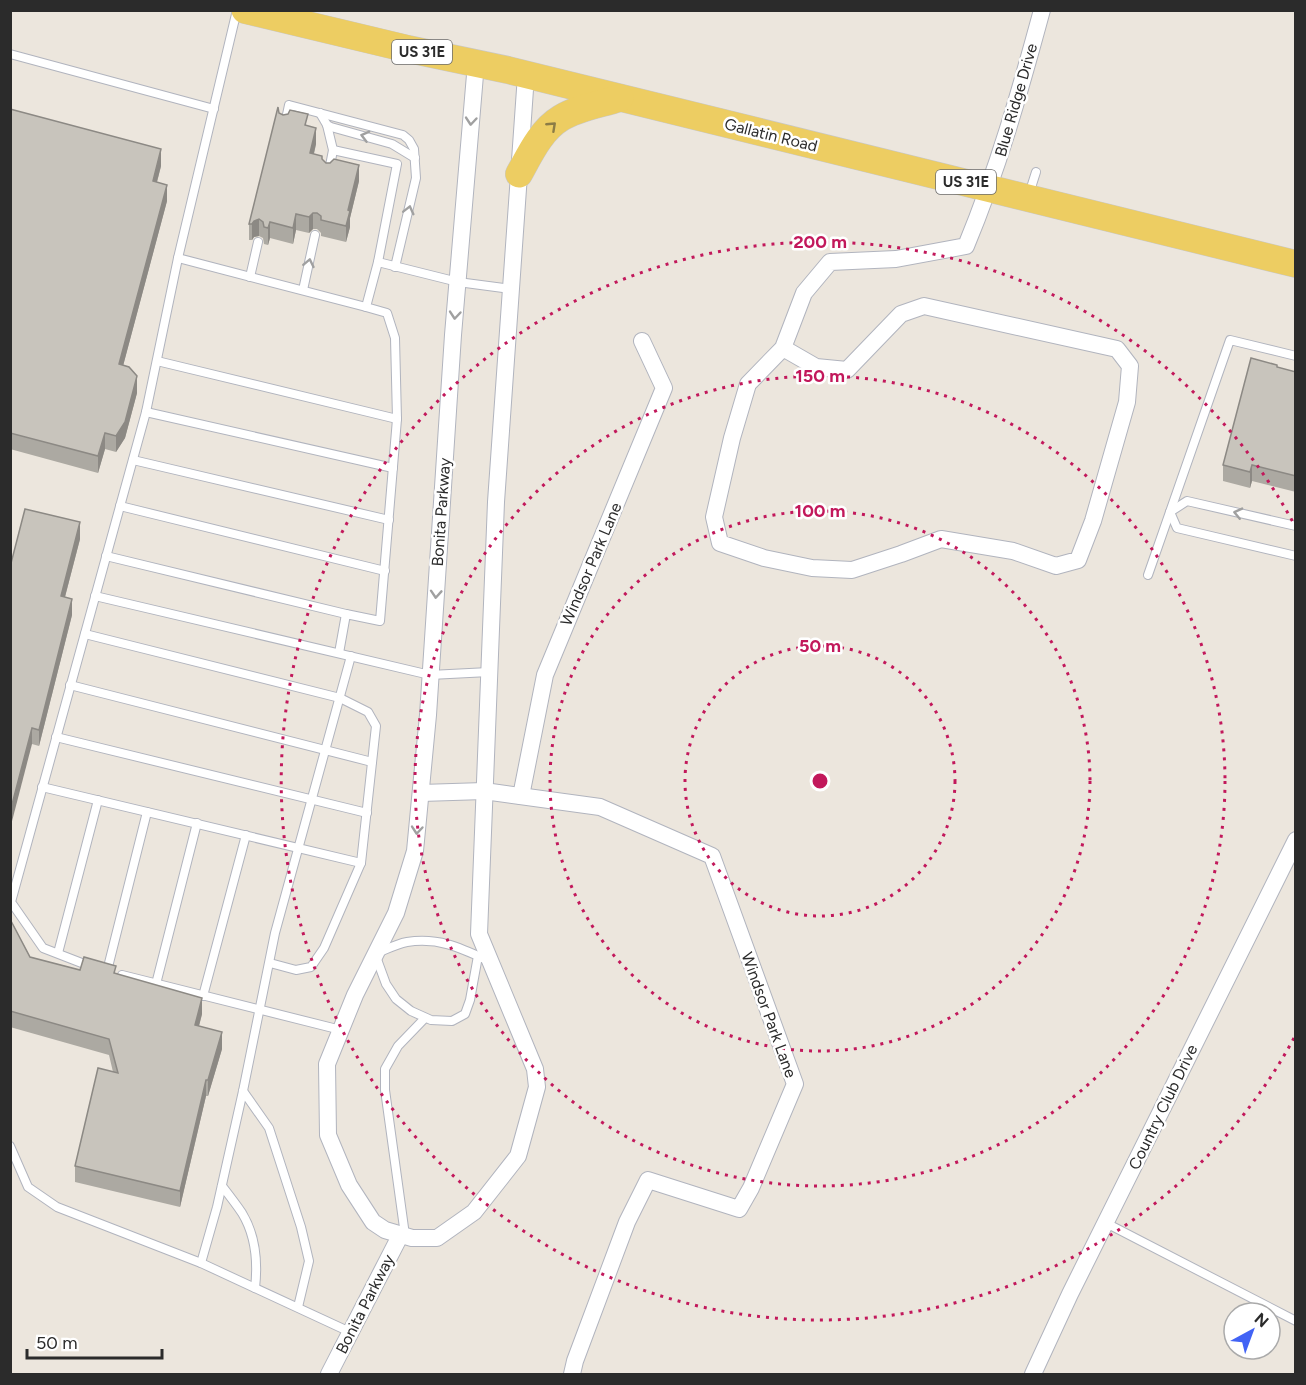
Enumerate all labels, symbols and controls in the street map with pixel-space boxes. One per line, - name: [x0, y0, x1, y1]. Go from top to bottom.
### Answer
- road number: US 31E: [392, 40, 452, 64]
- street label: Blue Ridge Drive: [991, 41, 1041, 159]
- street label: Gallatin Road: [723, 114, 819, 156]
- one-way arrow: [465, 117, 478, 126]
- one-way arrow: [545, 122, 556, 133]
- one-way arrow: [361, 131, 371, 143]
- road number: US 31E: [936, 170, 996, 194]
- one-way arrow: [401, 205, 414, 215]
- text: 200 m: [793, 231, 847, 253]
- one-way arrow: [302, 258, 315, 268]
- one-way arrow: [449, 311, 462, 320]
- text: 150 m: [795, 365, 845, 387]
- street label: Bonita Parkway: [428, 456, 454, 567]
- street label: Windsor Park Lane: [556, 499, 626, 628]
- text: 100 m: [795, 500, 845, 522]
- one-way arrow: [1234, 508, 1244, 521]
- one-way arrow: [430, 589, 443, 598]
- text: 50 m: [799, 635, 841, 657]
- centre of rings: [810, 771, 830, 791]
- one-way arrow: [411, 826, 424, 835]
- street label: Windsor Park Lane: [737, 950, 801, 1081]
- street label: Country Club Drive: [1124, 1041, 1202, 1173]
- street label: Bonita Parkway: [332, 1251, 398, 1357]
- north arrow: [1222, 1301, 1282, 1361]
- text: N: [1251, 1309, 1272, 1331]
- scale bar: [27, 1322, 162, 1360]
- text: 50 m: [36, 1332, 78, 1354]

